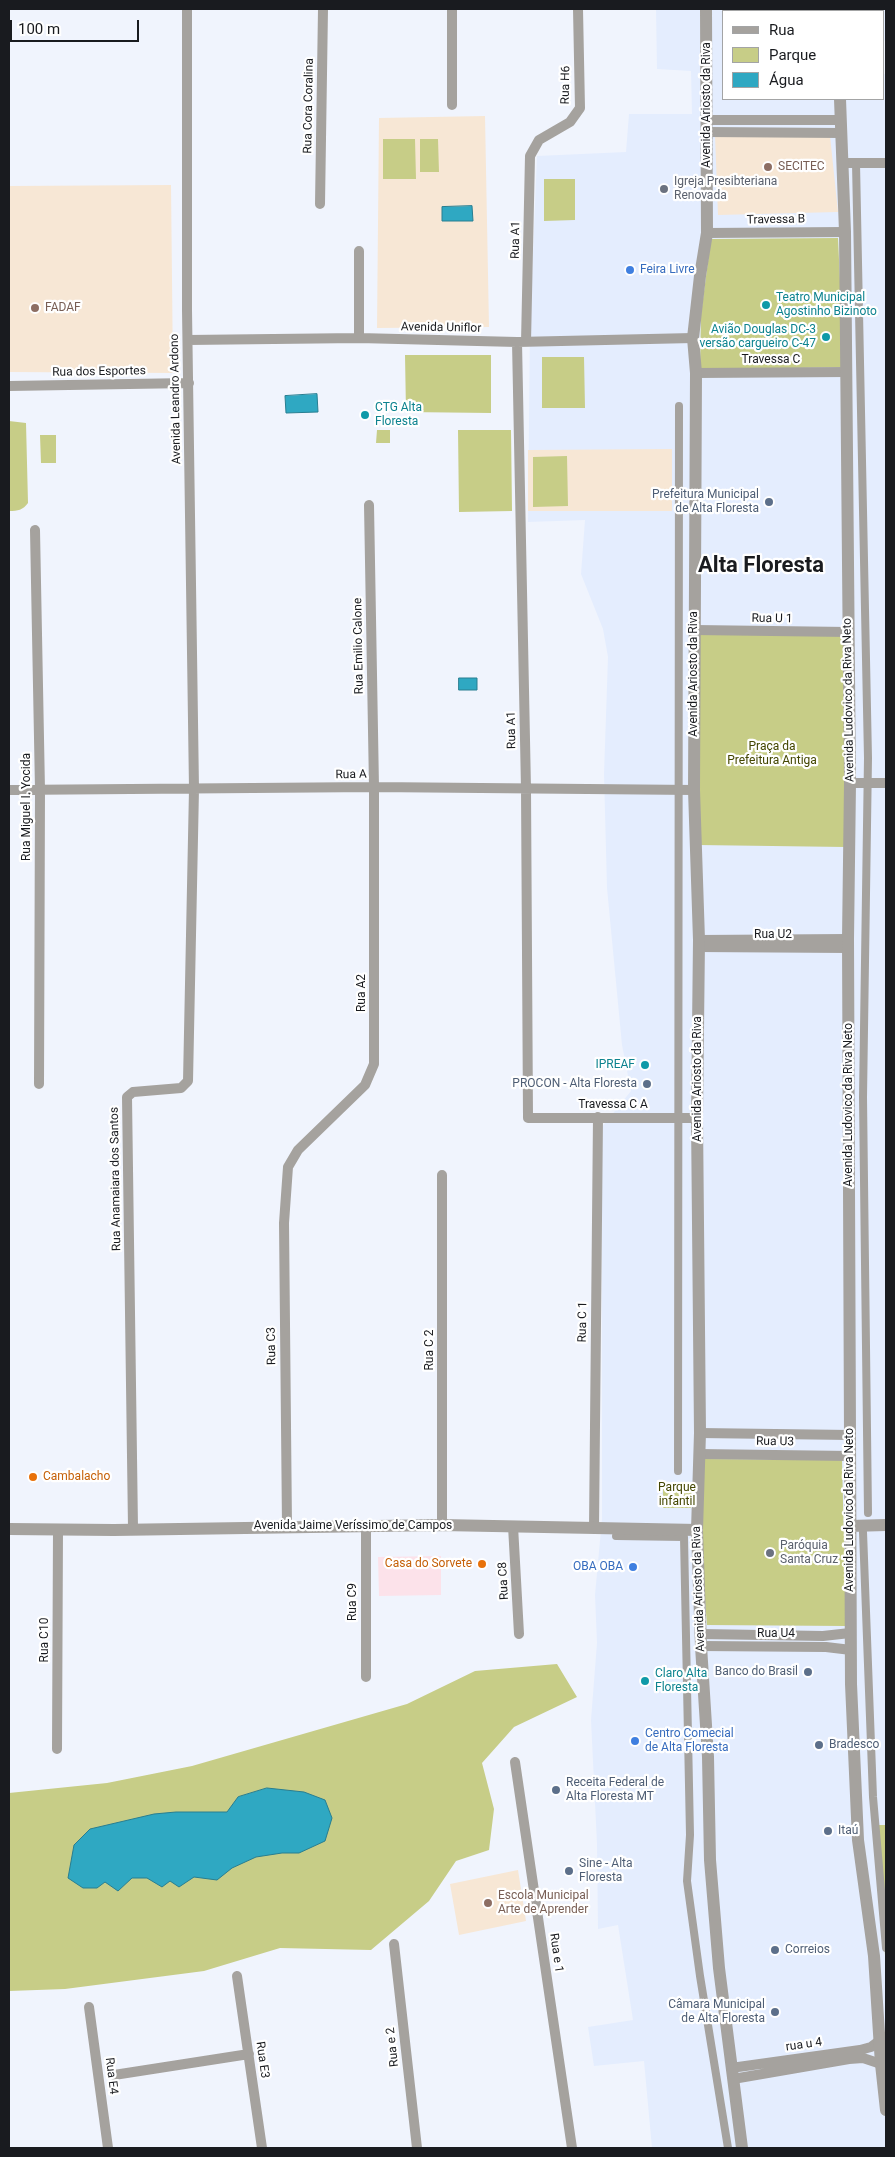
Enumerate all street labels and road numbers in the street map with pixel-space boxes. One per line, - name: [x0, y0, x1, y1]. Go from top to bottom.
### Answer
- street label: Avenida Ariosto da Riva: [700, 42, 714, 168]
- street label: Rua Cora Coralina: [301, 58, 317, 154]
- street label: Rua H6: [558, 65, 574, 105]
- street label: Travessa B: [747, 212, 805, 228]
- street label: Rua A1: [508, 221, 524, 259]
- street label: Avenida Uniflor: [401, 320, 481, 336]
- street label: Avenida Leandro Ardono: [168, 333, 184, 465]
- street label: Travessa C: [742, 353, 800, 367]
- street label: Rua dos Esportes: [52, 364, 146, 380]
- street label: Rua Emilio Calone: [351, 598, 367, 694]
- street label: Avenida Ariosto da Riva: [687, 611, 701, 737]
- street label: Rua U 1: [751, 611, 793, 627]
- street label: Avenida Ludovico da Riva Neto: [840, 618, 858, 782]
- street label: Rua A1: [504, 711, 520, 749]
- street label: Rua Miguel I. Yocida: [20, 753, 34, 861]
- street label: Rua A: [335, 768, 367, 782]
- street label: Rua U2: [754, 928, 792, 942]
- street label: Rua A2: [355, 974, 369, 1012]
- street label: Avenida Ariosto da Riva: [691, 1016, 705, 1142]
- street label: Avenida Ludovico da Riva Neto: [842, 1023, 856, 1187]
- street label: Travessa C A: [578, 1098, 648, 1112]
- street label: Rua Anamaiara dos Santos: [108, 1107, 124, 1251]
- street label: Rua C 1: [575, 1301, 591, 1343]
- street label: Rua C3: [264, 1327, 280, 1365]
- street label: Rua C 2: [423, 1329, 437, 1371]
- street label: Avenida Ludovico da Riva Neto: [843, 1428, 857, 1592]
- street label: Rua U3: [756, 1434, 794, 1450]
- street label: Avenida Jaime Veríssimo de Campos: [254, 1519, 452, 1533]
- street label: Avenida Ariosto da Riva: [690, 1526, 708, 1652]
- street label: Rua C8: [496, 1562, 512, 1600]
- street label: Rua C9: [346, 1583, 360, 1621]
- street label: Rua C10: [38, 1618, 52, 1662]
- street label: Rua U4: [757, 1627, 795, 1641]
- street label: Rua e 1: [546, 1932, 566, 1974]
- street label: Rua e 2: [384, 2027, 402, 2067]
- street label: rua u 4: [785, 2035, 823, 2055]
- street label: Rua E3: [252, 2041, 272, 2079]
- street label: Rua E4: [102, 2057, 120, 2095]

